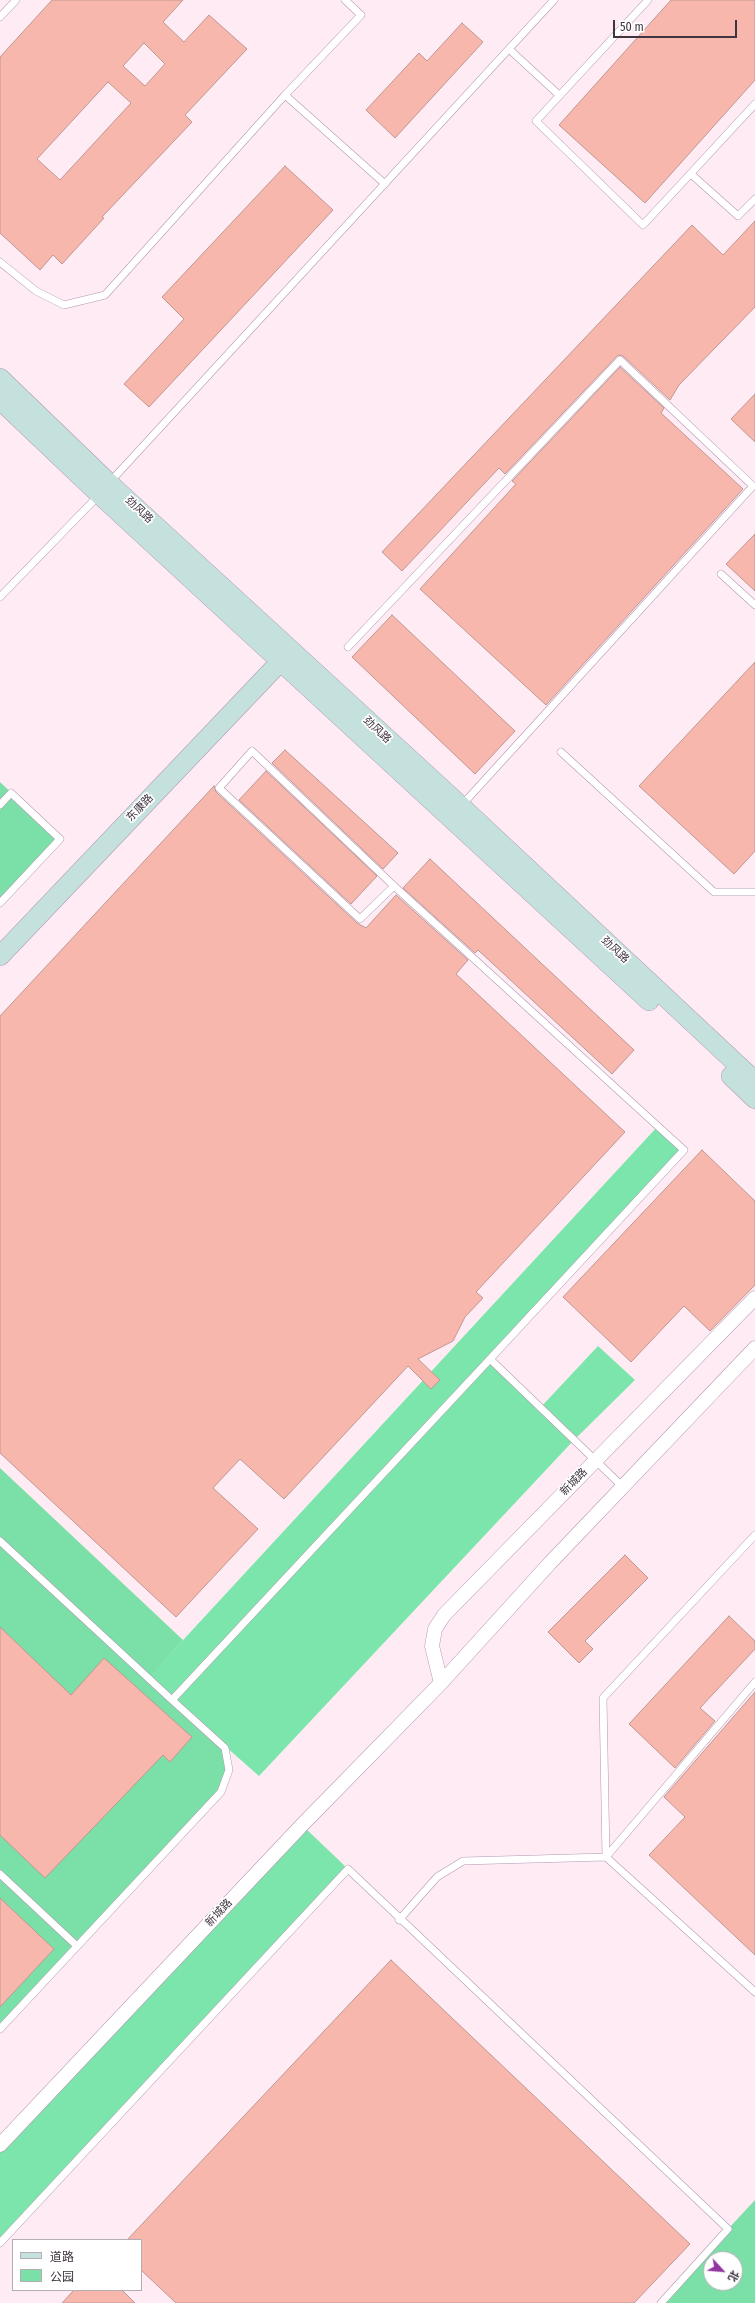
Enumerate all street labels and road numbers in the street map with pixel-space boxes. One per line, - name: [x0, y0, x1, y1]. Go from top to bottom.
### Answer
- street label: 劲风路: [122, 494, 156, 526]
- street label: 劲风路: [360, 714, 394, 746]
- street label: 东康路: [124, 792, 156, 824]
- street label: 劲风路: [598, 934, 632, 966]
- street label: 新城路: [558, 1466, 590, 1498]
- street label: 新城路: [203, 1896, 235, 1930]

